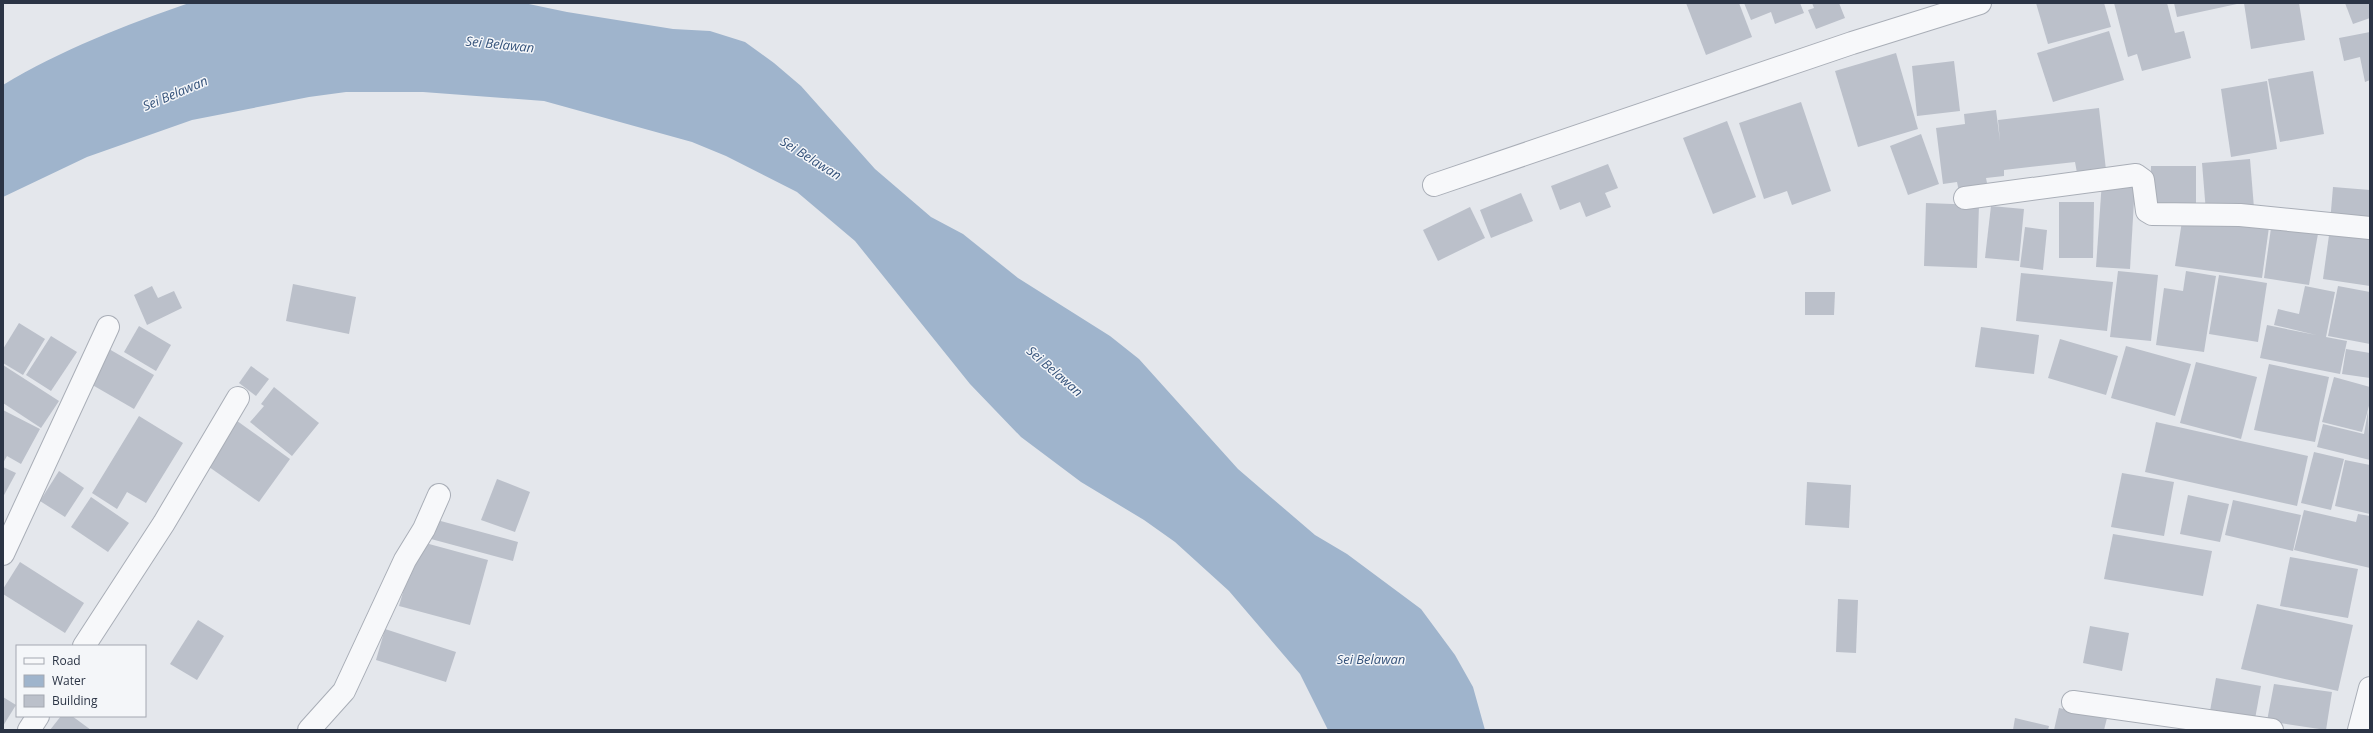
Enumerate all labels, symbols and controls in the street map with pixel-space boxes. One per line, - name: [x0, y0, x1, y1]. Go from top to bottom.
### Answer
- water label: Sei Belawan: [465, 31, 535, 57]
- water label: Sei Belawan: [140, 71, 210, 115]
- water label: Sei Belawan: [777, 132, 845, 184]
- water label: Sei Belawan: [1023, 342, 1087, 400]
- legend: [16, 645, 146, 717]
- water label: Sei Belawan: [1337, 650, 1405, 668]
- text: Road: [52, 652, 81, 669]
- text: Water: [52, 672, 86, 689]
- text: Building: [52, 692, 98, 709]

